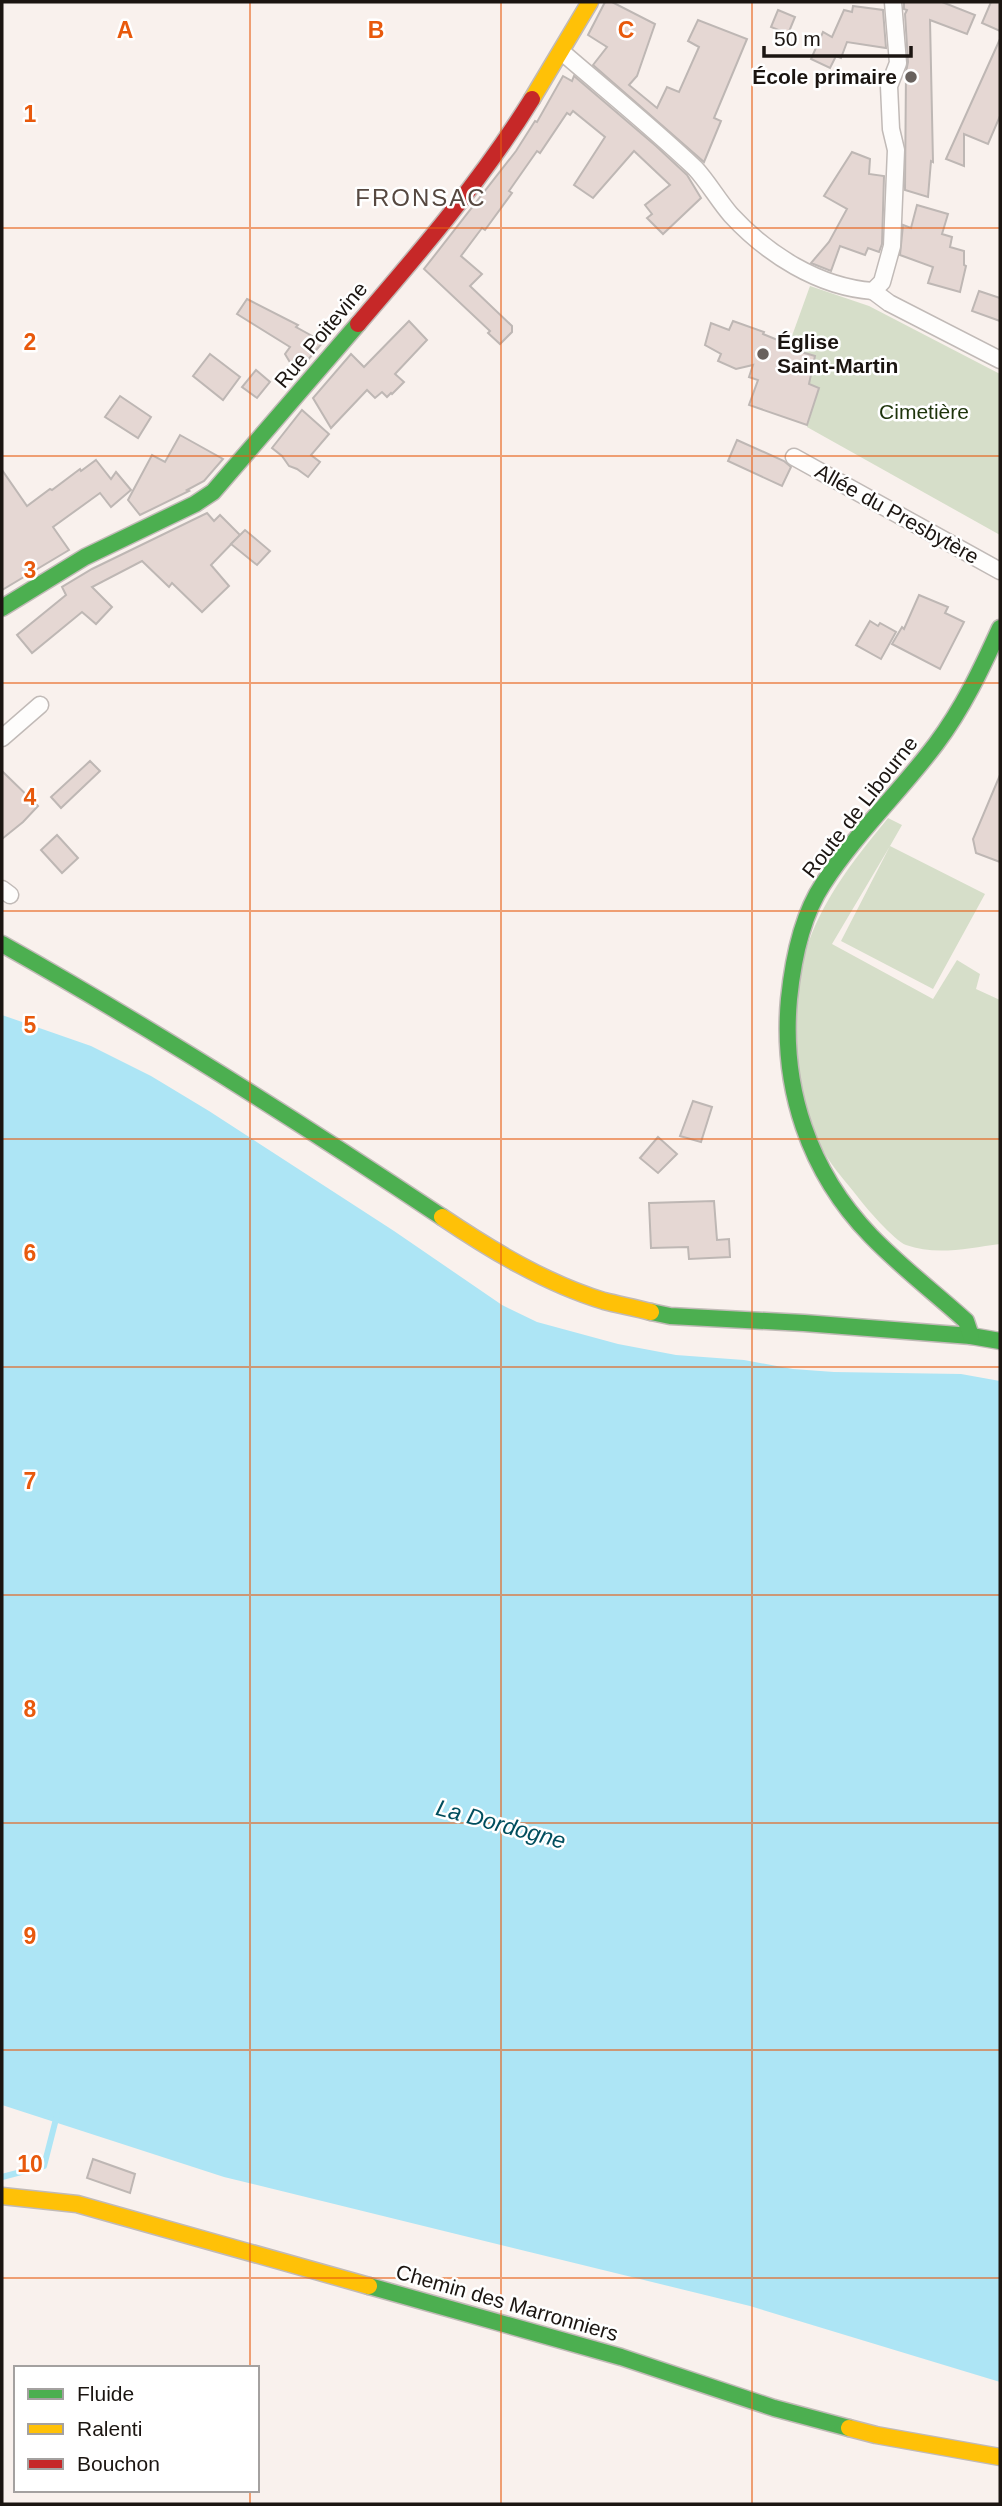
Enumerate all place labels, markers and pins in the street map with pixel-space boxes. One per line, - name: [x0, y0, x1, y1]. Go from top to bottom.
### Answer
- place label: École primaire: [752, 65, 897, 88]
- marker: École primaire: [903, 69, 919, 85]
- place label: Église Saint-Martin: [777, 330, 898, 377]
- marker: Église Saint-Martin: [755, 346, 771, 362]

